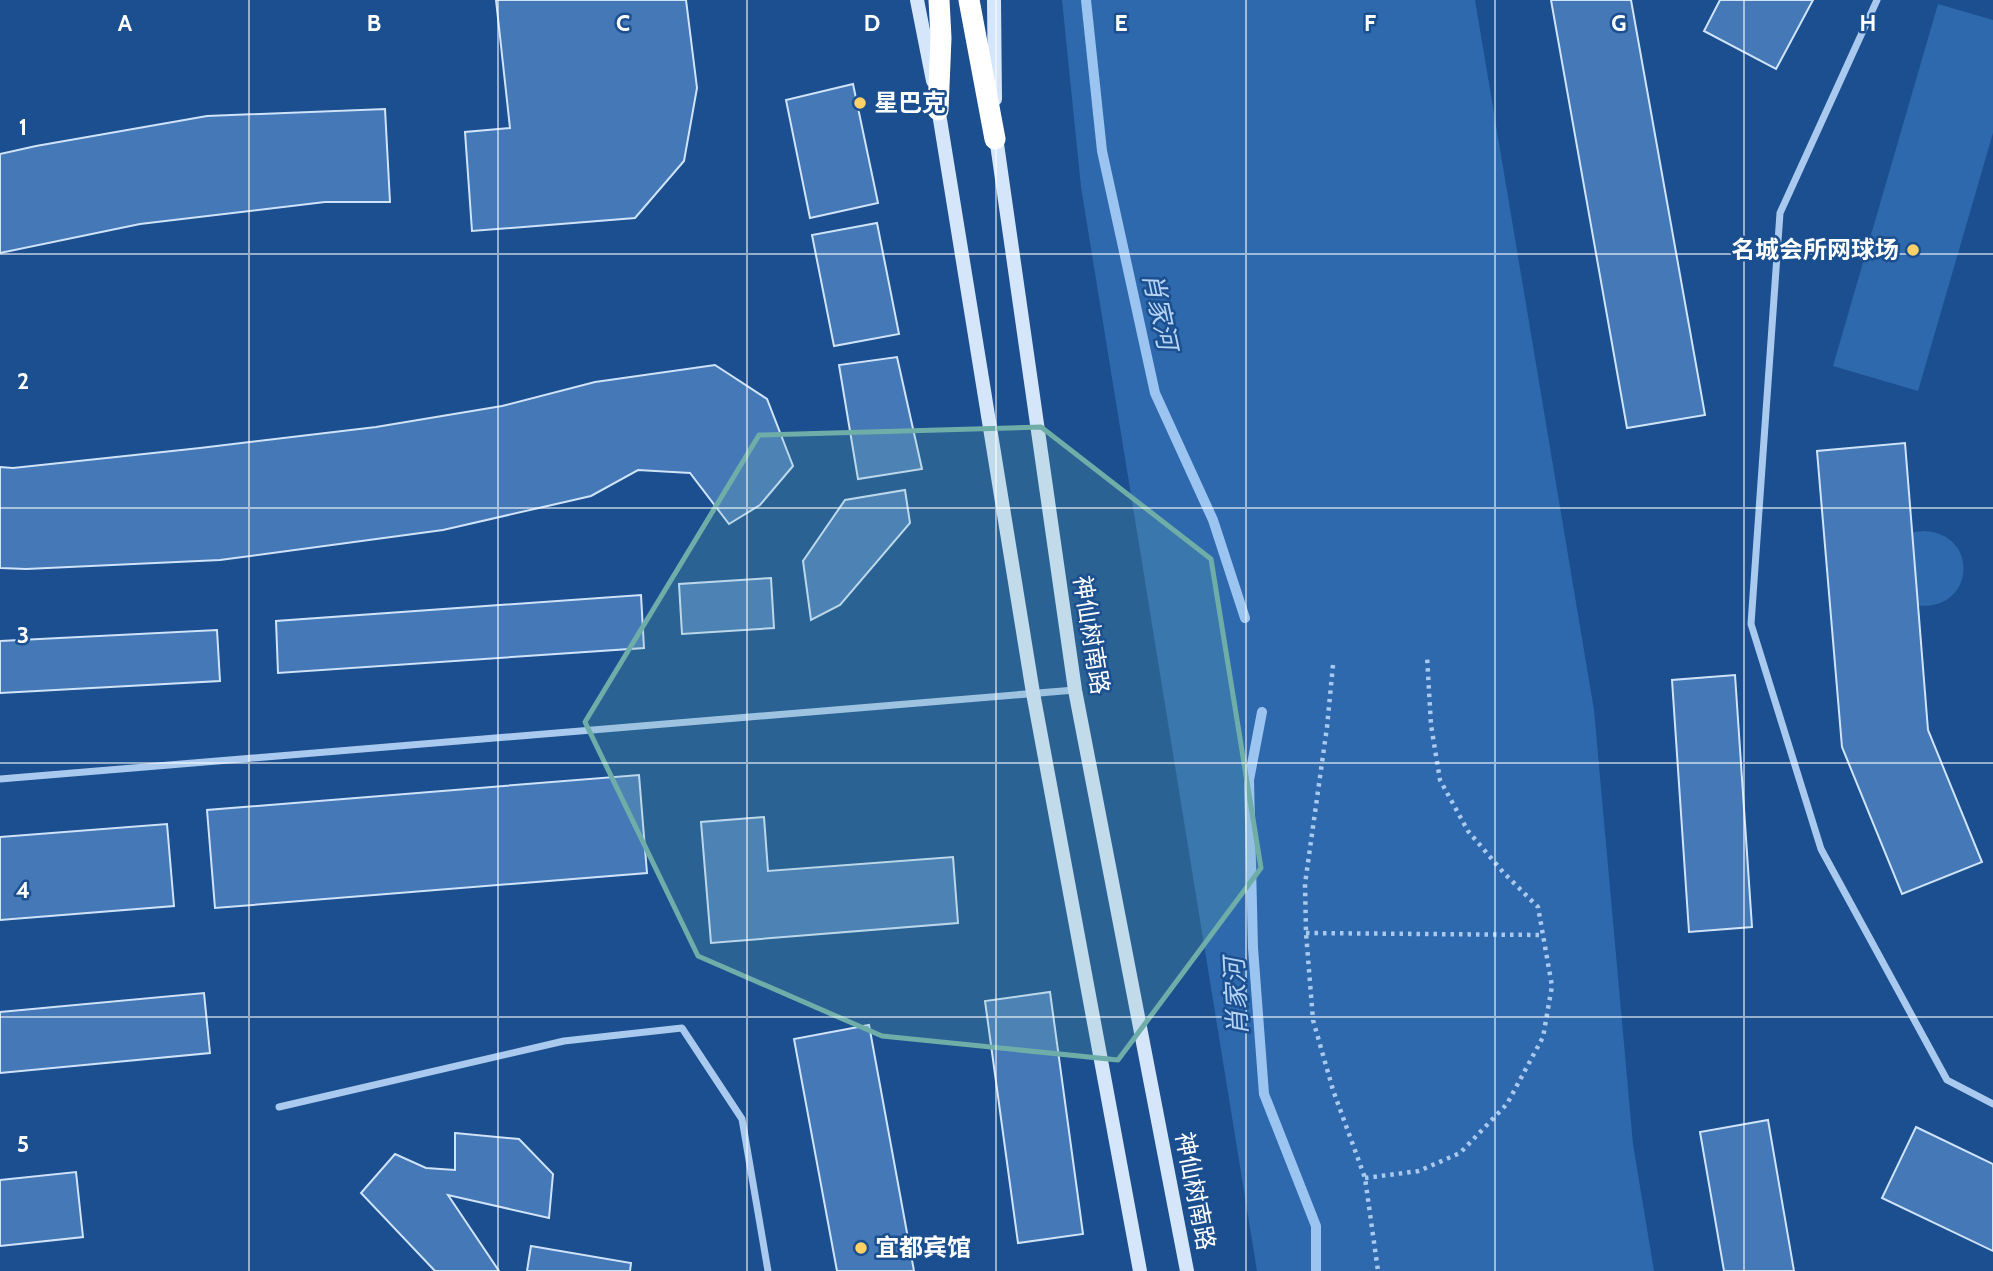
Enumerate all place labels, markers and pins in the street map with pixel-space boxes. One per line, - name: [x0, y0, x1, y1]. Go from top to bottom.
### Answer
- place label: 星巴克: [874, 88, 946, 117]
- marker: 星巴克: [852, 95, 868, 111]
- place label: 名城会所网球场: [1731, 235, 1899, 264]
- marker: 名城会所网球场: [1905, 242, 1921, 258]
- place label: 宜都宾馆: [875, 1233, 971, 1262]
- marker: 宜都宾馆: [853, 1240, 869, 1256]

